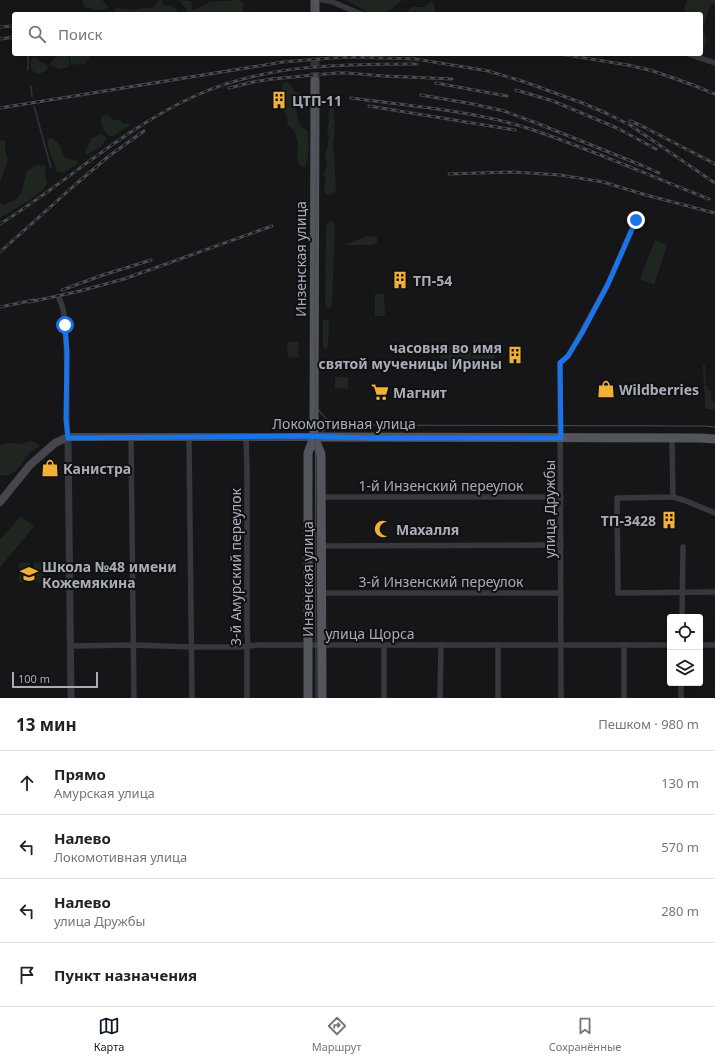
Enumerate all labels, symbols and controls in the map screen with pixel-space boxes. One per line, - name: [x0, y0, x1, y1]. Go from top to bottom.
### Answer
- search box: [12, 12, 703, 56]
- icon: search: [26, 23, 48, 45]
- text: Поиск: [58, 24, 103, 44]
- building icon: ЦТП-11: [269, 90, 289, 110]
- place label: ЦТП-11: [292, 91, 342, 110]
- street label: Инзенская улица: [291, 201, 310, 317]
- route end: [627, 211, 645, 229]
- building icon: ТП-54: [390, 270, 410, 290]
- place label: ТП-54: [413, 271, 452, 290]
- route start: [56, 316, 74, 334]
- place label: часовня во имя святой мученицы Ирины: [318, 338, 502, 373]
- building icon: часовня во имя святой мученицы Ирины: [505, 345, 525, 365]
- shop icon: Wildberries: [596, 379, 616, 399]
- place label: Wildberries: [619, 380, 699, 399]
- supermarket icon: Магнит: [370, 382, 390, 402]
- place label: Магнит: [393, 383, 447, 402]
- street label: Локомотивная улица: [272, 414, 416, 433]
- shop icon: Канистра: [40, 458, 60, 478]
- place label: Канистра: [63, 459, 131, 478]
- street label: улица Дружбы: [540, 460, 559, 558]
- street label: 1-й Инзенский переулок: [359, 476, 524, 495]
- street label: 3-й Амурский переулок: [226, 487, 245, 646]
- building icon: ТП-3428: [659, 510, 679, 530]
- place label: ТП-3428: [601, 511, 656, 530]
- mosque icon: Махалля: [373, 519, 393, 539]
- place label: Махалля: [396, 520, 459, 539]
- street label: Инзенская улица: [298, 521, 317, 637]
- place label: Школа №48 имени Кожемякина: [42, 557, 177, 592]
- school or university icon: Школа №48 имени Кожемякина: [19, 564, 39, 584]
- street label: 3-й Инзенский переулок: [359, 572, 524, 591]
- map controls: [667, 614, 703, 686]
- button: locate: [667, 614, 703, 650]
- street label: улица Щорса: [325, 624, 415, 643]
- button: layers: [667, 650, 703, 686]
- scale bar: [12, 670, 98, 689]
- text: 100 m: [18, 671, 50, 686]
- text: 13 мин: [16, 713, 77, 736]
- text: Пешком · 980 m: [598, 715, 699, 733]
- text: Прямо: [54, 764, 106, 784]
- icon: ahead: [16, 772, 38, 794]
- text: 130 m: [661, 774, 699, 792]
- text: Амурская улица: [54, 784, 155, 802]
- text: Налево: [54, 828, 111, 848]
- icon: left: [16, 836, 38, 858]
- text: 570 m: [661, 838, 699, 856]
- text: Локомотивная улица: [54, 848, 187, 866]
- text: Налево: [54, 892, 111, 912]
- icon: left: [16, 900, 38, 922]
- text: 280 m: [661, 902, 699, 920]
- text: улица Дружбы: [54, 912, 145, 930]
- icon: arrive: [16, 964, 38, 986]
- text: Пункт назначения: [54, 965, 197, 985]
- tab: Карта: [94, 1015, 124, 1054]
- tab: Маршрут: [312, 1015, 361, 1054]
- tab: Сохранённые: [549, 1015, 621, 1054]

